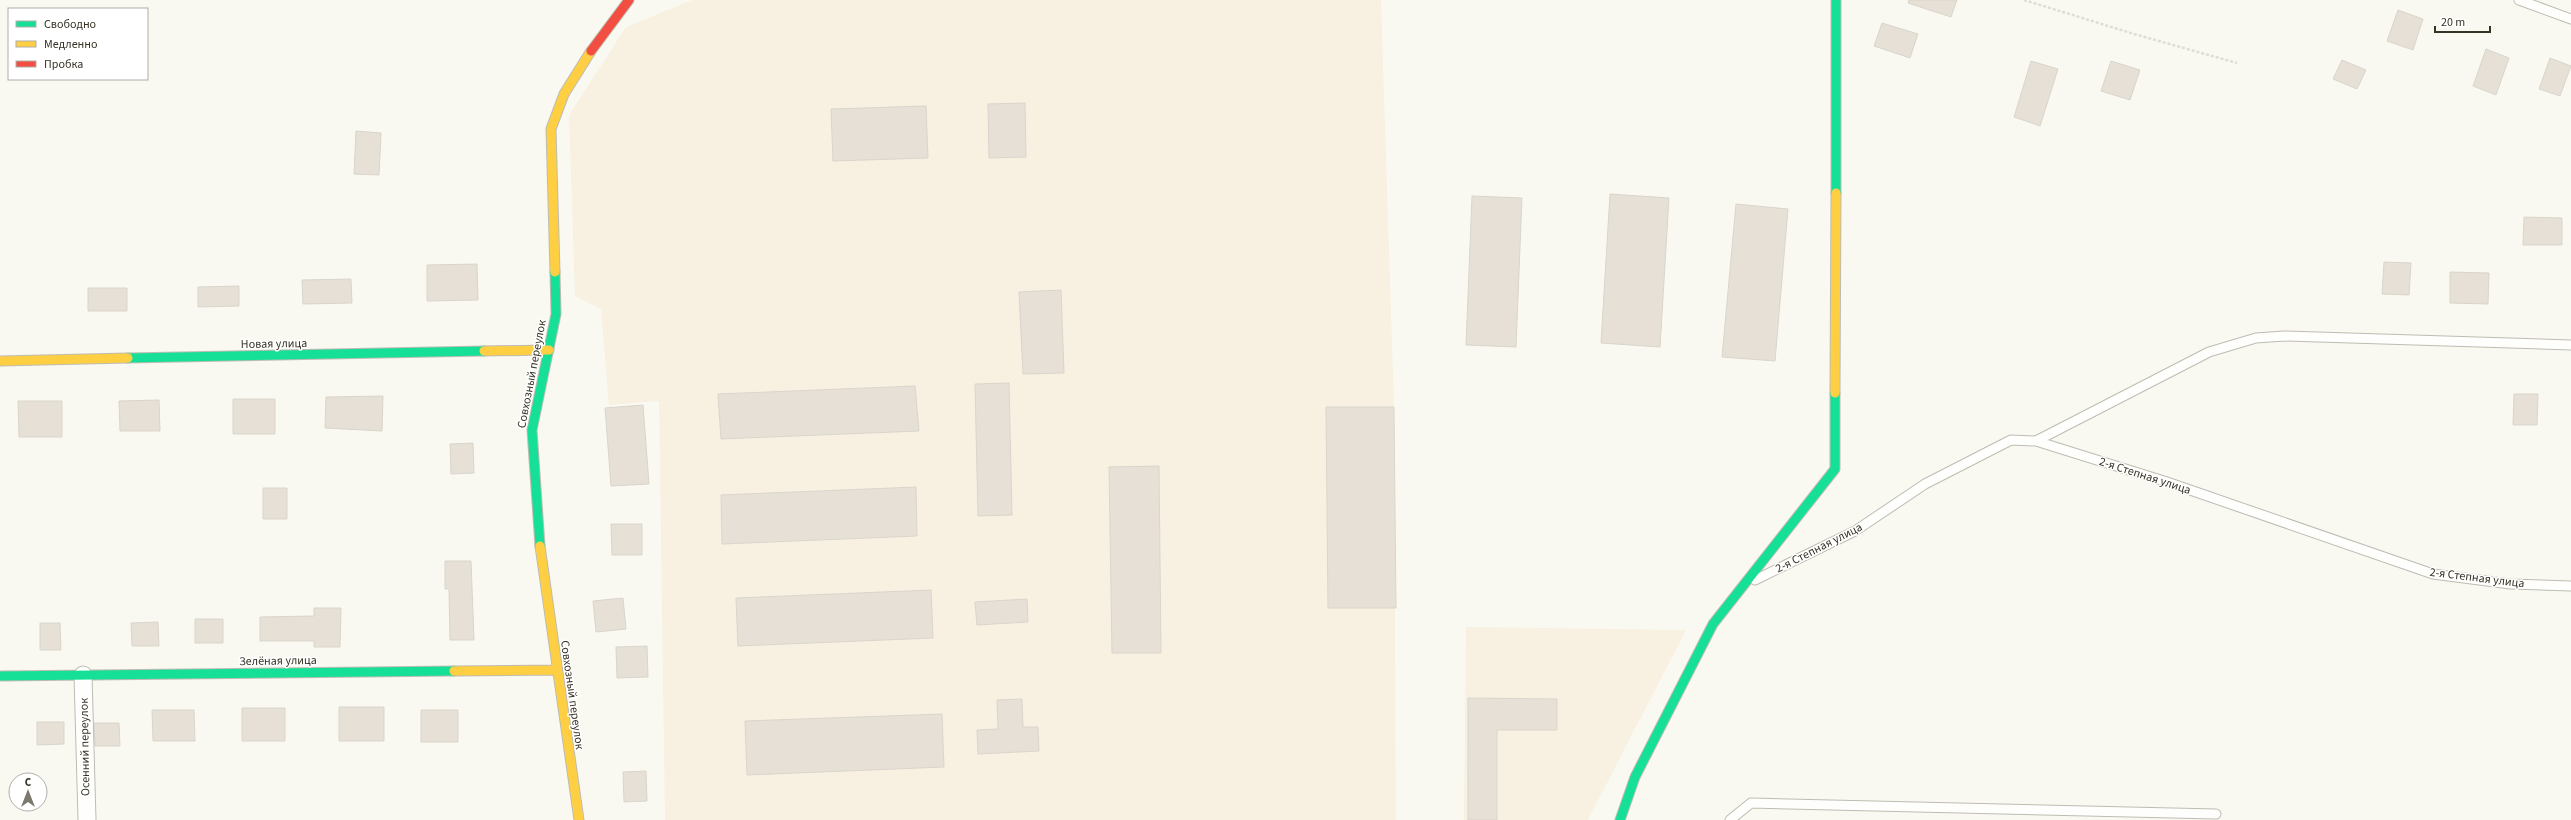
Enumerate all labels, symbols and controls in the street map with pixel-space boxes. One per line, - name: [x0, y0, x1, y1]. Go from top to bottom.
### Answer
- legend: [8, 8, 148, 80]
- scale bar: [2435, 8, 2490, 34]
- text: 20 m: [2441, 14, 2465, 31]
- text: Свободно: [44, 16, 96, 33]
- text: Медленно: [44, 36, 98, 53]
- text: Пробка: [44, 56, 83, 73]
- street label: Совхозный переулок: [513, 318, 551, 430]
- street label: Новая улица: [241, 335, 307, 353]
- street label: 2-я Степная улица: [2097, 453, 2193, 499]
- street label: 2-я Степная улица: [1773, 519, 1865, 577]
- street label: 2-я Степная улица: [2429, 564, 2525, 592]
- street label: Совхозный переулок: [556, 639, 588, 751]
- street label: Зелёная улица: [239, 652, 317, 670]
- street label: Осенний переулок: [76, 698, 94, 796]
- north arrow: [8, 772, 48, 812]
- text: С: [25, 775, 32, 790]

